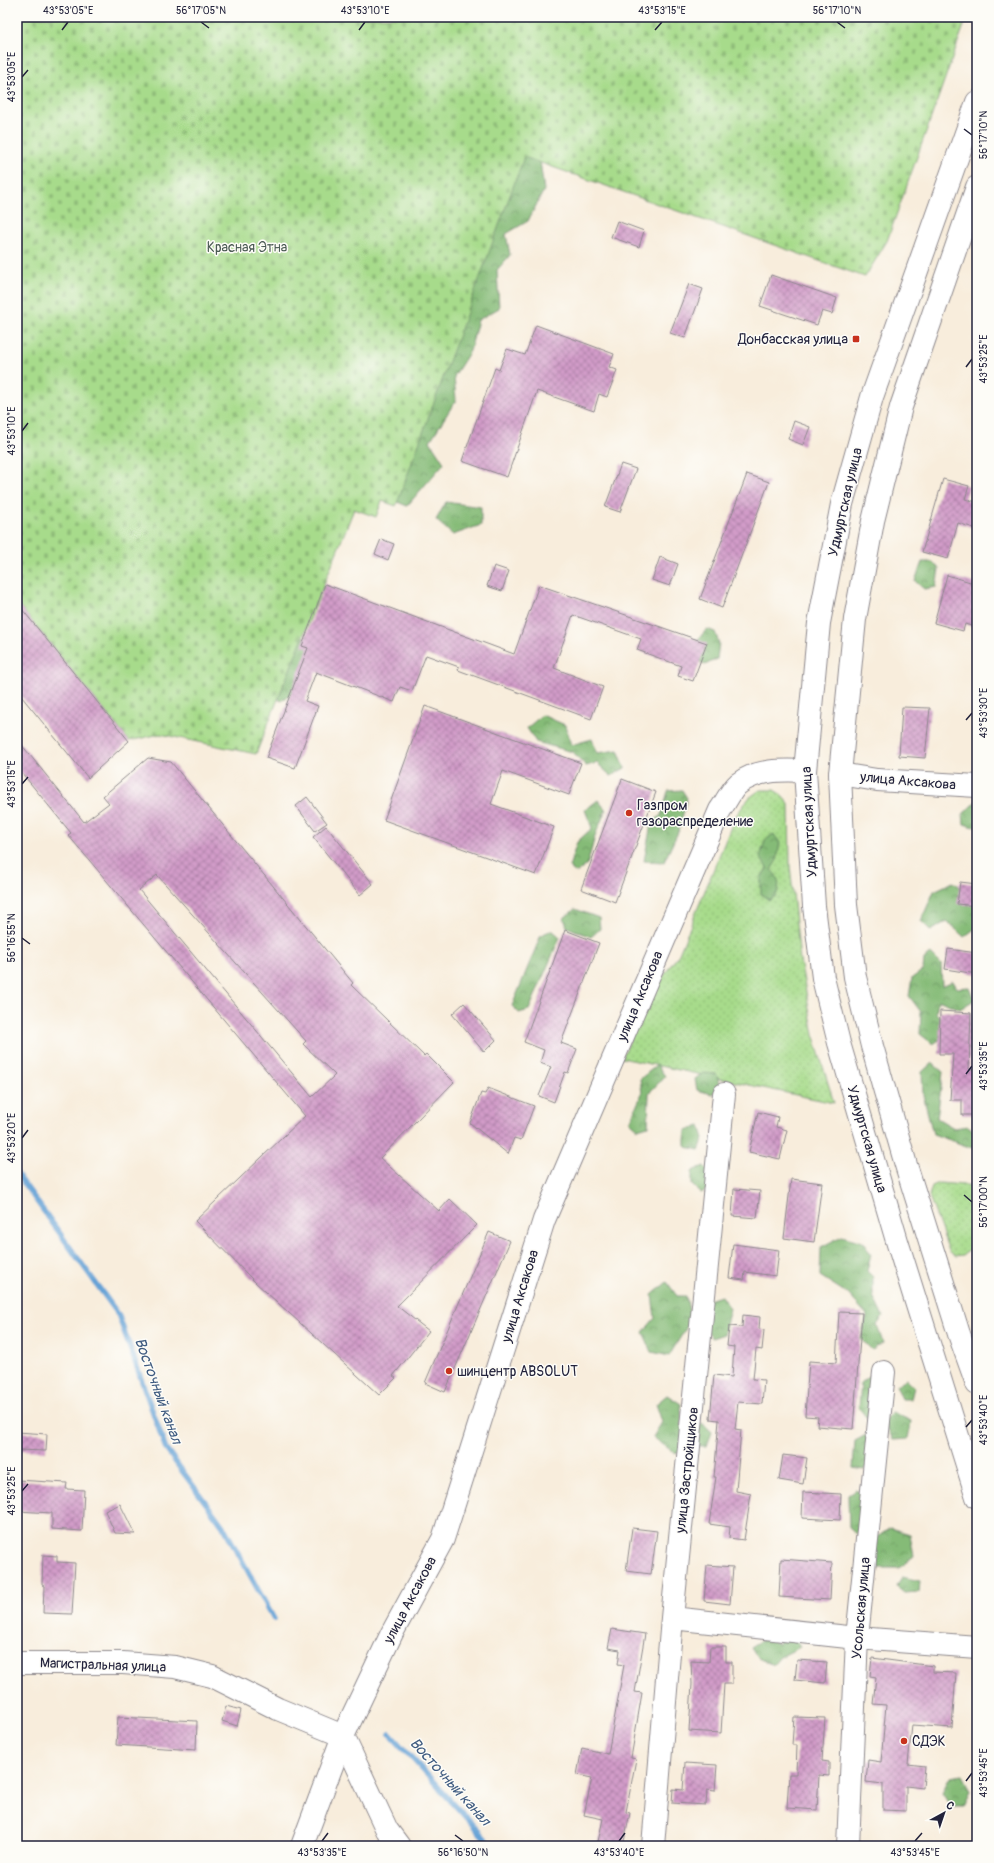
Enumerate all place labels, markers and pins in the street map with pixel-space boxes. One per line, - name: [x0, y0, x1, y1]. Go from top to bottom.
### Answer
- place label: Донбасская улица: [737, 331, 848, 348]
- marker: Донбасская улица: [851, 334, 861, 344]
- place label: Газпром газораспределение: [637, 797, 753, 830]
- marker: Газпром газораспределение: [624, 808, 634, 818]
- place label: шинцентр ABSOLUT: [457, 1363, 578, 1380]
- marker: шинцентр ABSOLUT: [444, 1366, 454, 1376]
- place label: СДЭК: [912, 1733, 946, 1750]
- marker: СДЭК: [899, 1736, 909, 1746]

